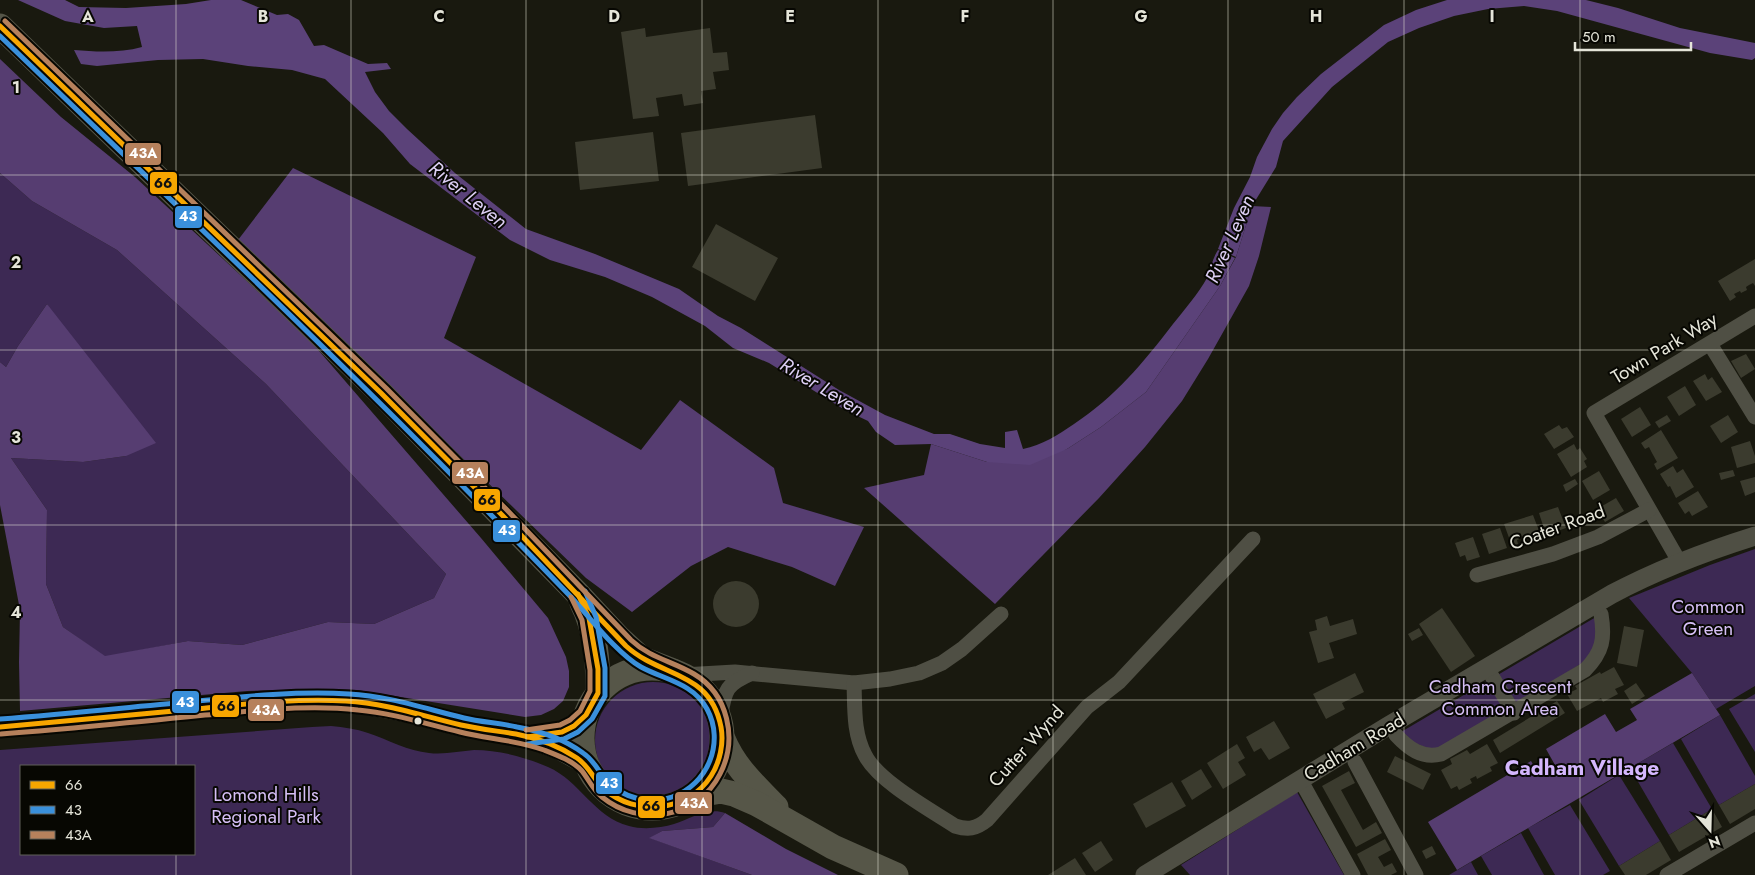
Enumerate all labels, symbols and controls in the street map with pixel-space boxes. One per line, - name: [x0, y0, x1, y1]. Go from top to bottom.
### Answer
- text: A: [81, 5, 94, 28]
- text: B: [258, 5, 268, 28]
- text: C: [433, 5, 445, 28]
- text: D: [608, 5, 620, 28]
- text: E: [785, 5, 795, 28]
- text: F: [961, 5, 969, 28]
- text: G: [1134, 5, 1148, 28]
- text: H: [1310, 5, 1322, 28]
- text: I: [1489, 5, 1495, 28]
- scale bar: [1575, 20, 1691, 52]
- text: 50 m: [1582, 26, 1616, 48]
- text: 1: [12, 76, 20, 99]
- line badge: 43A: [124, 142, 162, 166]
- text: 43A: [129, 143, 158, 163]
- water label: River Leven: [422, 154, 514, 236]
- line badge: 66: [149, 171, 178, 195]
- text: 66: [154, 173, 172, 193]
- water label: River Leven: [1198, 190, 1262, 288]
- line badge: 43: [174, 205, 203, 229]
- text: 43: [179, 206, 198, 226]
- text: 2: [11, 251, 21, 274]
- street label: Town Park Way: [1606, 305, 1723, 390]
- water label: River Leven: [774, 350, 870, 424]
- text: 3: [11, 426, 21, 449]
- line badge: 43A: [451, 461, 489, 485]
- text: 43A: [456, 463, 485, 483]
- line badge: 66: [473, 488, 501, 512]
- text: 66: [478, 490, 496, 510]
- street label: Coater Road: [1505, 497, 1609, 557]
- line badge: 43: [492, 519, 521, 543]
- text: 43: [498, 520, 517, 540]
- park label: Common Green: [1671, 593, 1745, 642]
- text: 4: [10, 601, 22, 624]
- park label: Cadham Crescent Common Area: [1429, 673, 1572, 722]
- line badge: 43: [171, 690, 200, 714]
- text: 43: [176, 692, 195, 712]
- line badge: 66: [211, 694, 240, 718]
- text: 66: [217, 696, 235, 716]
- line badge: 43A: [247, 698, 285, 722]
- street label: Cutter Wynd: [982, 699, 1070, 793]
- text: 43A: [252, 700, 281, 720]
- street label: Cadham Road: [1298, 706, 1410, 788]
- unlabelled marker: [413, 716, 423, 726]
- district label: Cadham Village: [1505, 753, 1659, 783]
- legend: [20, 765, 195, 855]
- line badge: 43: [595, 771, 623, 795]
- text: 43: [600, 773, 619, 793]
- text: 66: [65, 774, 82, 796]
- park label: Lomond Hills Regional Park: [211, 781, 321, 830]
- line badge: 43A: [674, 791, 713, 815]
- text: 43A: [680, 793, 709, 813]
- line badge: 66: [637, 795, 666, 819]
- text: 66: [642, 796, 660, 816]
- text: 43: [65, 799, 82, 821]
- north arrow: [1685, 805, 1735, 855]
- text: 43A: [65, 824, 92, 846]
- text: N: [1706, 831, 1723, 854]

